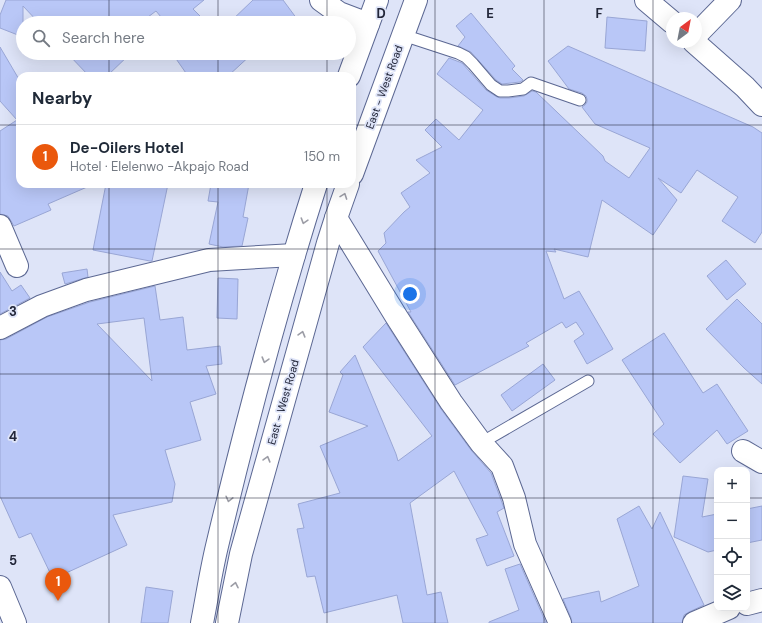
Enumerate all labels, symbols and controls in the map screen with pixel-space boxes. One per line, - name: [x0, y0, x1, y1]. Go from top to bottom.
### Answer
- text: D: [376, 5, 386, 22]
- text: E: [486, 5, 494, 22]
- text: F: [595, 5, 603, 22]
- north arrow: [666, 12, 702, 48]
- search box: [16, 16, 356, 60]
- icon: search: [30, 27, 52, 49]
- text: Search here: [62, 28, 145, 48]
- street label: East - West Road: [362, 43, 406, 131]
- text: Nearby: [32, 87, 92, 109]
- text: De-Oilers Hotel: [70, 138, 184, 158]
- text: 1: [43, 148, 47, 165]
- text: 150 m: [304, 148, 340, 165]
- text: Hotel · Elelenwo -Akpajo Road: [70, 158, 249, 175]
- one-way arrow: [339, 193, 347, 200]
- one-way arrow: [300, 218, 309, 225]
- your location: [400, 284, 420, 304]
- text: 3: [9, 303, 17, 320]
- one-way arrow: [297, 331, 306, 338]
- one-way arrow: [261, 356, 270, 363]
- street label: East - West Road: [264, 358, 302, 446]
- text: 4: [9, 428, 17, 445]
- one-way arrow: [262, 456, 271, 463]
- map controls: [714, 467, 750, 611]
- button: +: [714, 467, 750, 503]
- one-way arrow: [225, 495, 234, 502]
- button: −: [714, 503, 750, 539]
- button: locate: [714, 539, 750, 575]
- text: 5: [9, 552, 17, 569]
- pin: 1: [45, 568, 71, 601]
- button: layers: [714, 575, 750, 611]
- one-way arrow: [230, 582, 238, 588]

